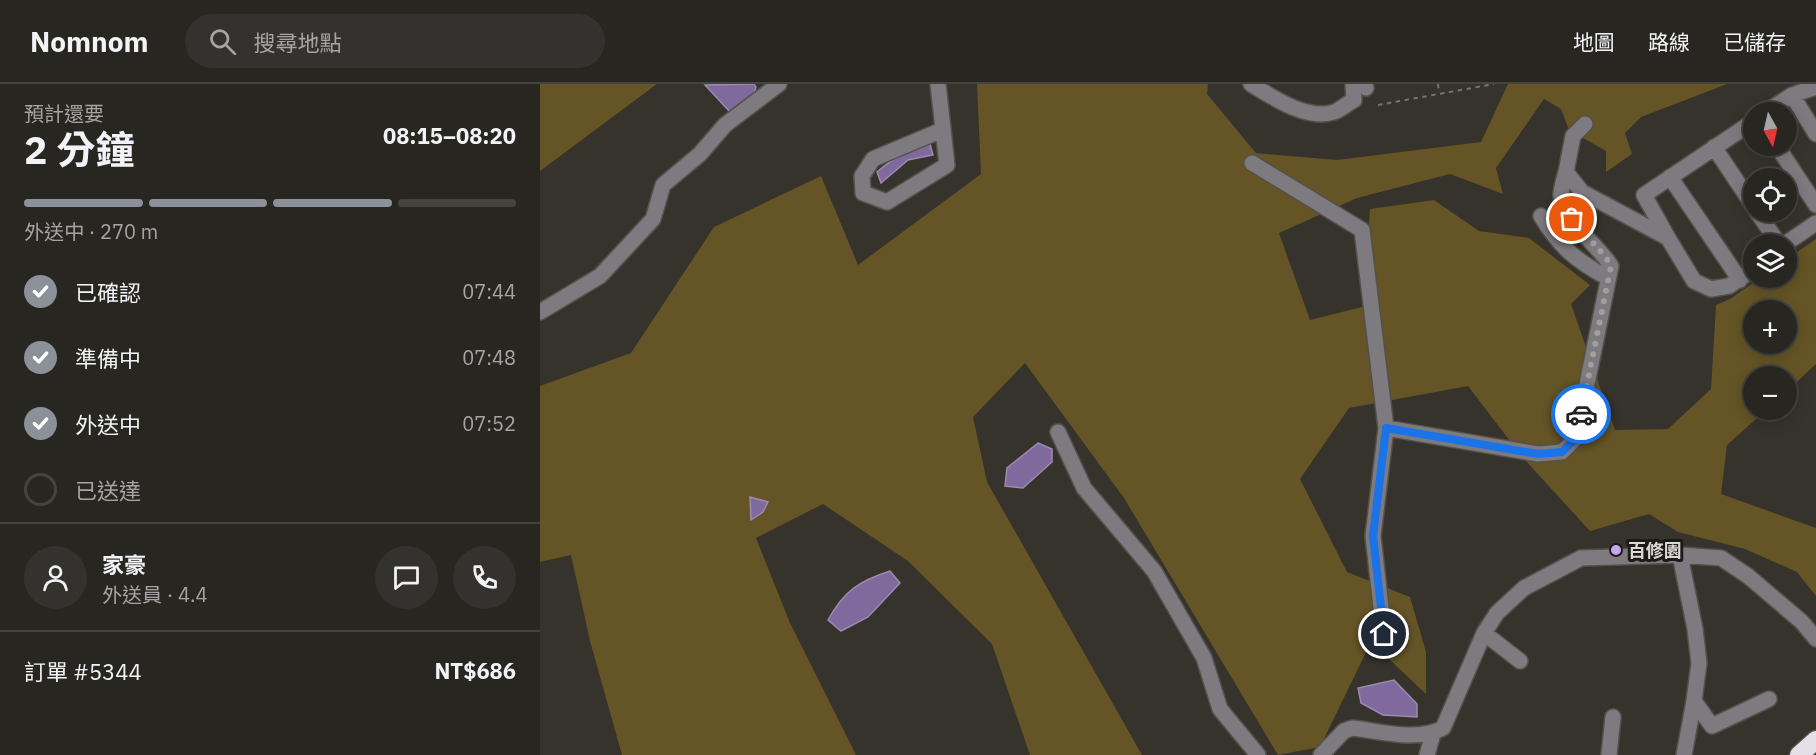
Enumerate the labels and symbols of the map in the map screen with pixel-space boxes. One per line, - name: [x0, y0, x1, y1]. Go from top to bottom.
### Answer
- north arrow: [1743, 102, 1797, 156]
- pin: [1546, 193, 1597, 244]
- courier: [1551, 384, 1611, 444]
- place label: 百修園: [1628, 539, 1682, 562]
- marker: 百修園: [1609, 543, 1623, 557]
- pin: [1358, 608, 1409, 659]

